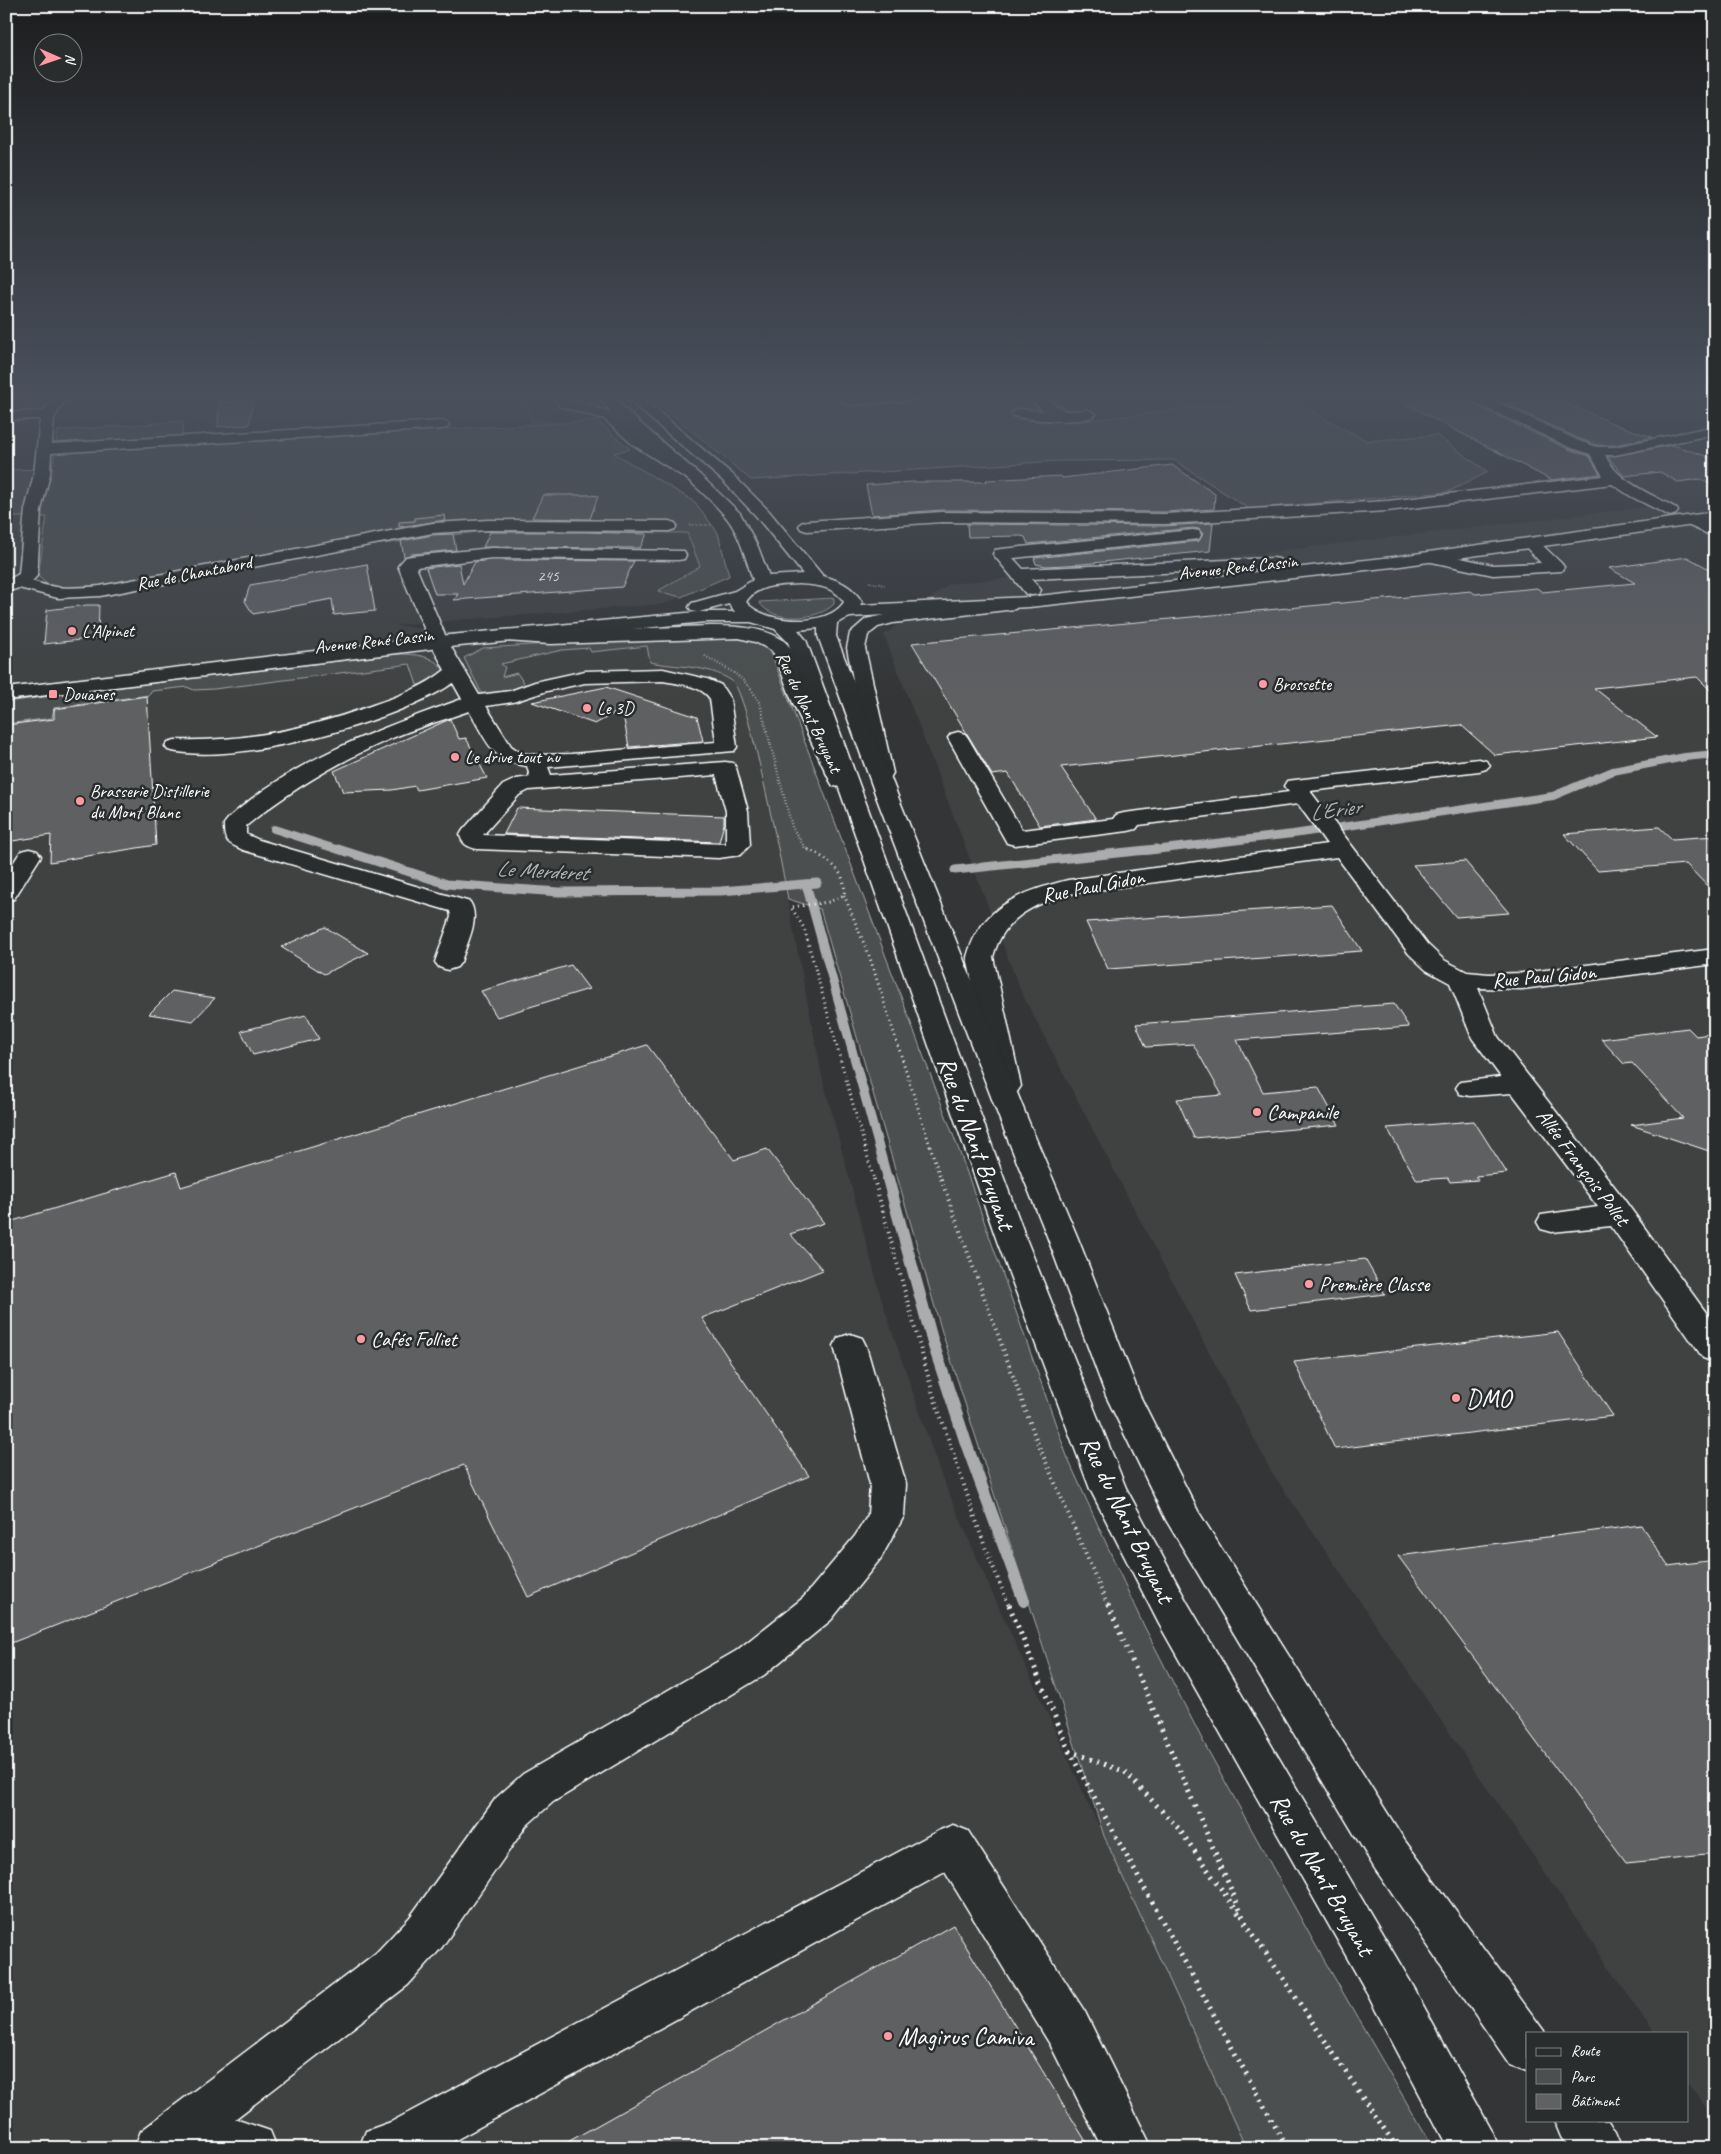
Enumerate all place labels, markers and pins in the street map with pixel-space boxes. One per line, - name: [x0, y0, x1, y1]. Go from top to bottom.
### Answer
- place label: L’Alpinet: [82, 620, 136, 642]
- marker: L’Alpinet: [66, 625, 78, 637]
- place label: Brossette: [1273, 673, 1332, 695]
- marker: Brossette: [1257, 678, 1269, 690]
- place label: Douanes: [63, 683, 116, 705]
- marker: Douanes: [47, 688, 59, 700]
- place label: Le 3D: [597, 697, 635, 719]
- marker: Le 3D: [581, 702, 593, 714]
- place label: Le drive tout nu: [465, 746, 561, 768]
- marker: Le drive tout nu: [449, 751, 461, 763]
- place label: Brasserie Distillerie du Mont Blanc: [90, 780, 210, 823]
- marker: Brasserie Distillerie du Mont Blanc: [74, 795, 86, 807]
- place label: Campanile: [1267, 1099, 1340, 1125]
- marker: Campanile: [1251, 1106, 1263, 1118]
- place label: Première Classe: [1319, 1271, 1430, 1297]
- marker: Première Classe: [1303, 1278, 1315, 1290]
- place label: Cafés Folliet: [371, 1326, 459, 1352]
- marker: Cafés Folliet: [355, 1333, 367, 1345]
- place label: DMO: [1466, 1383, 1513, 1415]
- marker: DMO: [1450, 1392, 1462, 1404]
- place label: Magirus Camiva: [898, 2021, 1036, 2053]
- marker: Magirus Camiva: [882, 2030, 894, 2042]

